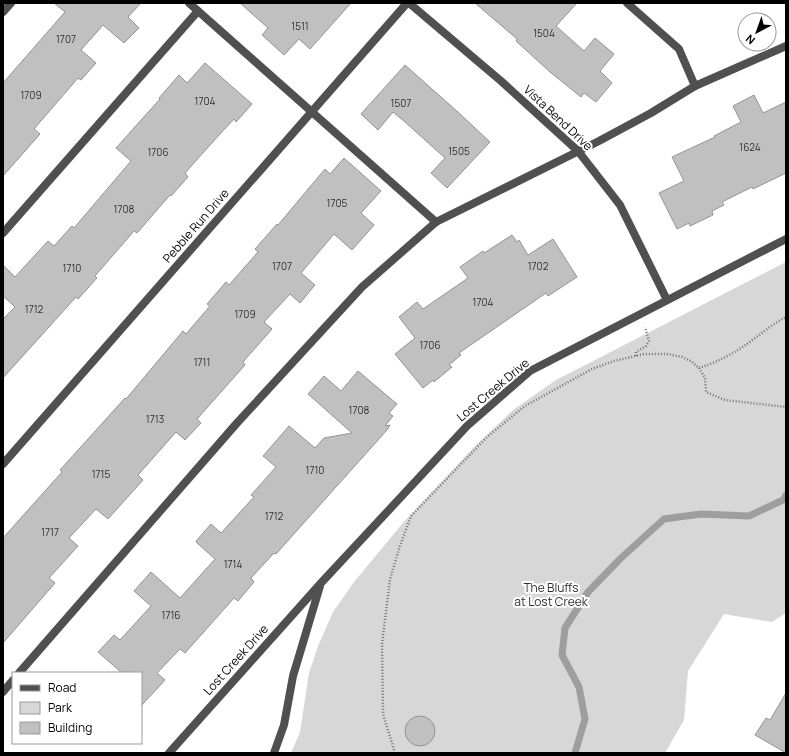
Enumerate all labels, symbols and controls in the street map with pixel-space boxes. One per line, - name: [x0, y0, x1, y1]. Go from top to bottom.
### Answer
- north arrow: [737, 12, 777, 52]
- house number: 1511: [291, 19, 309, 33]
- house number: 1504: [533, 26, 555, 40]
- house number: 1707: [56, 32, 76, 46]
- text: N: [742, 32, 758, 48]
- street label: Vista Bend Drive: [520, 81, 597, 154]
- house number: 1709: [20, 88, 42, 102]
- house number: 1704: [195, 94, 216, 108]
- house number: 1507: [391, 96, 411, 110]
- house number: 1624: [739, 140, 761, 154]
- house number: 1505: [448, 144, 470, 158]
- house number: 1706: [147, 145, 169, 159]
- street label: Pebble Run Drive: [159, 185, 233, 266]
- house number: 1705: [327, 196, 348, 210]
- house number: 1708: [114, 202, 135, 216]
- house number: 1707: [272, 259, 292, 273]
- house number: 1702: [528, 259, 549, 273]
- house number: 1710: [63, 261, 81, 275]
- house number: 1704: [473, 295, 494, 309]
- house number: 1712: [25, 302, 44, 316]
- house number: 1709: [234, 307, 256, 321]
- house number: 1706: [419, 338, 441, 352]
- street label: Lost Creek Drive: [453, 354, 533, 425]
- house number: 1711: [194, 355, 210, 369]
- house number: 1708: [349, 403, 370, 417]
- house number: 1713: [146, 412, 164, 426]
- house number: 1710: [306, 463, 324, 477]
- house number: 1715: [92, 467, 111, 481]
- house number: 1712: [265, 509, 284, 523]
- house number: 1717: [41, 525, 59, 539]
- house number: 1714: [224, 557, 242, 571]
- park label: The Bluffs at Lost Creek: [514, 579, 589, 610]
- house number: 1716: [161, 608, 181, 622]
- street label: Lost Creek Drive: [199, 621, 272, 699]
- legend: [12, 672, 142, 744]
- text: Road: [48, 679, 76, 696]
- text: Park: [48, 699, 73, 716]
- text: Building: [48, 719, 92, 736]

